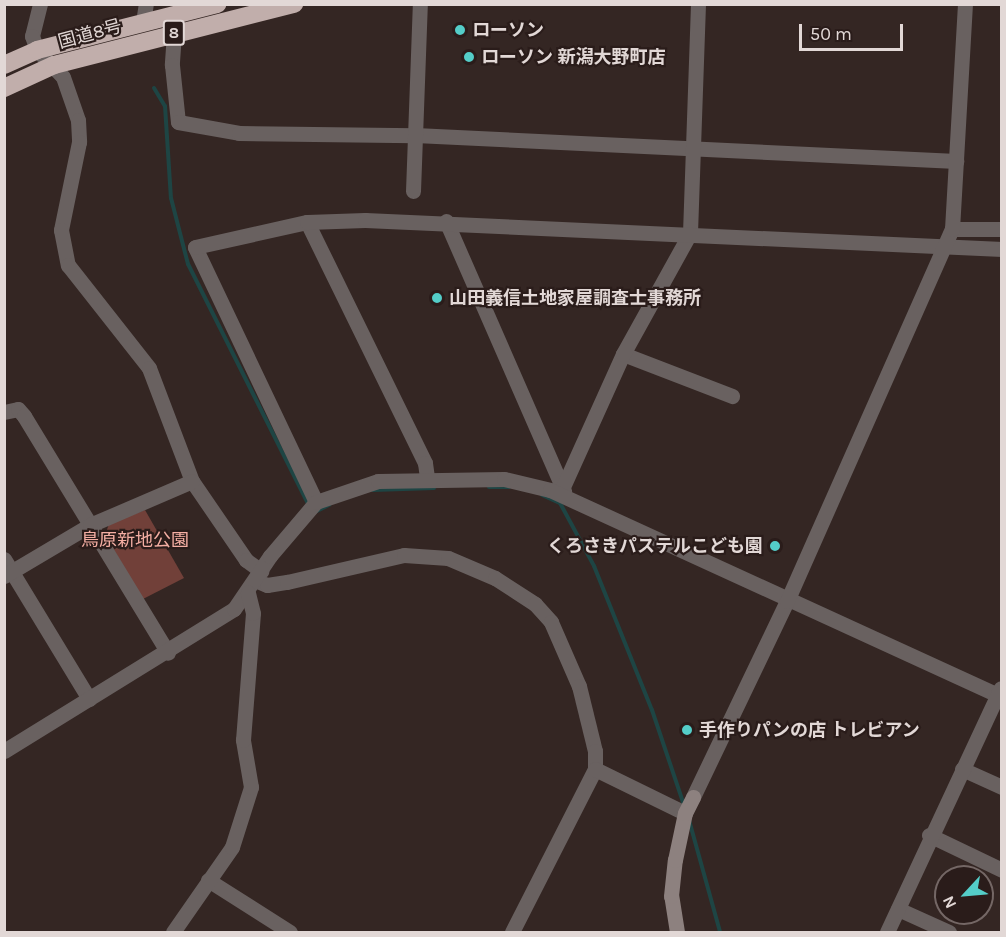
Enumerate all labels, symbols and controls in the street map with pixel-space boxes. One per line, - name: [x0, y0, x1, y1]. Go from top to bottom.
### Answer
- scale bar: [802, 12, 906, 50]
- street label: 国道8号: [56, 15, 124, 53]
- place label: ローソン: [472, 19, 544, 41]
- road number: 8: [162, 20, 186, 46]
- marker: ローソン: [453, 23, 467, 37]
- text: 50 m: [810, 23, 852, 45]
- place label: ローソン 新潟大野町店: [481, 46, 666, 68]
- marker: ローソン 新潟大野町店: [462, 50, 476, 64]
- place label: 山田義信土地家屋調査士事務所: [449, 287, 701, 309]
- marker: 山田義信土地家屋調査士事務所: [430, 291, 444, 305]
- park label: 鳥原新地公園: [81, 529, 189, 551]
- place label: くろさきパステルこども園: [547, 535, 763, 557]
- marker: くろさきパステルこども園: [768, 539, 782, 553]
- place label: 手作りパンの店 トレビアン: [699, 719, 920, 741]
- marker: 手作りパンの店 トレビアン: [680, 723, 694, 737]
- north arrow: [934, 865, 994, 925]
- text: N: [938, 893, 960, 912]

